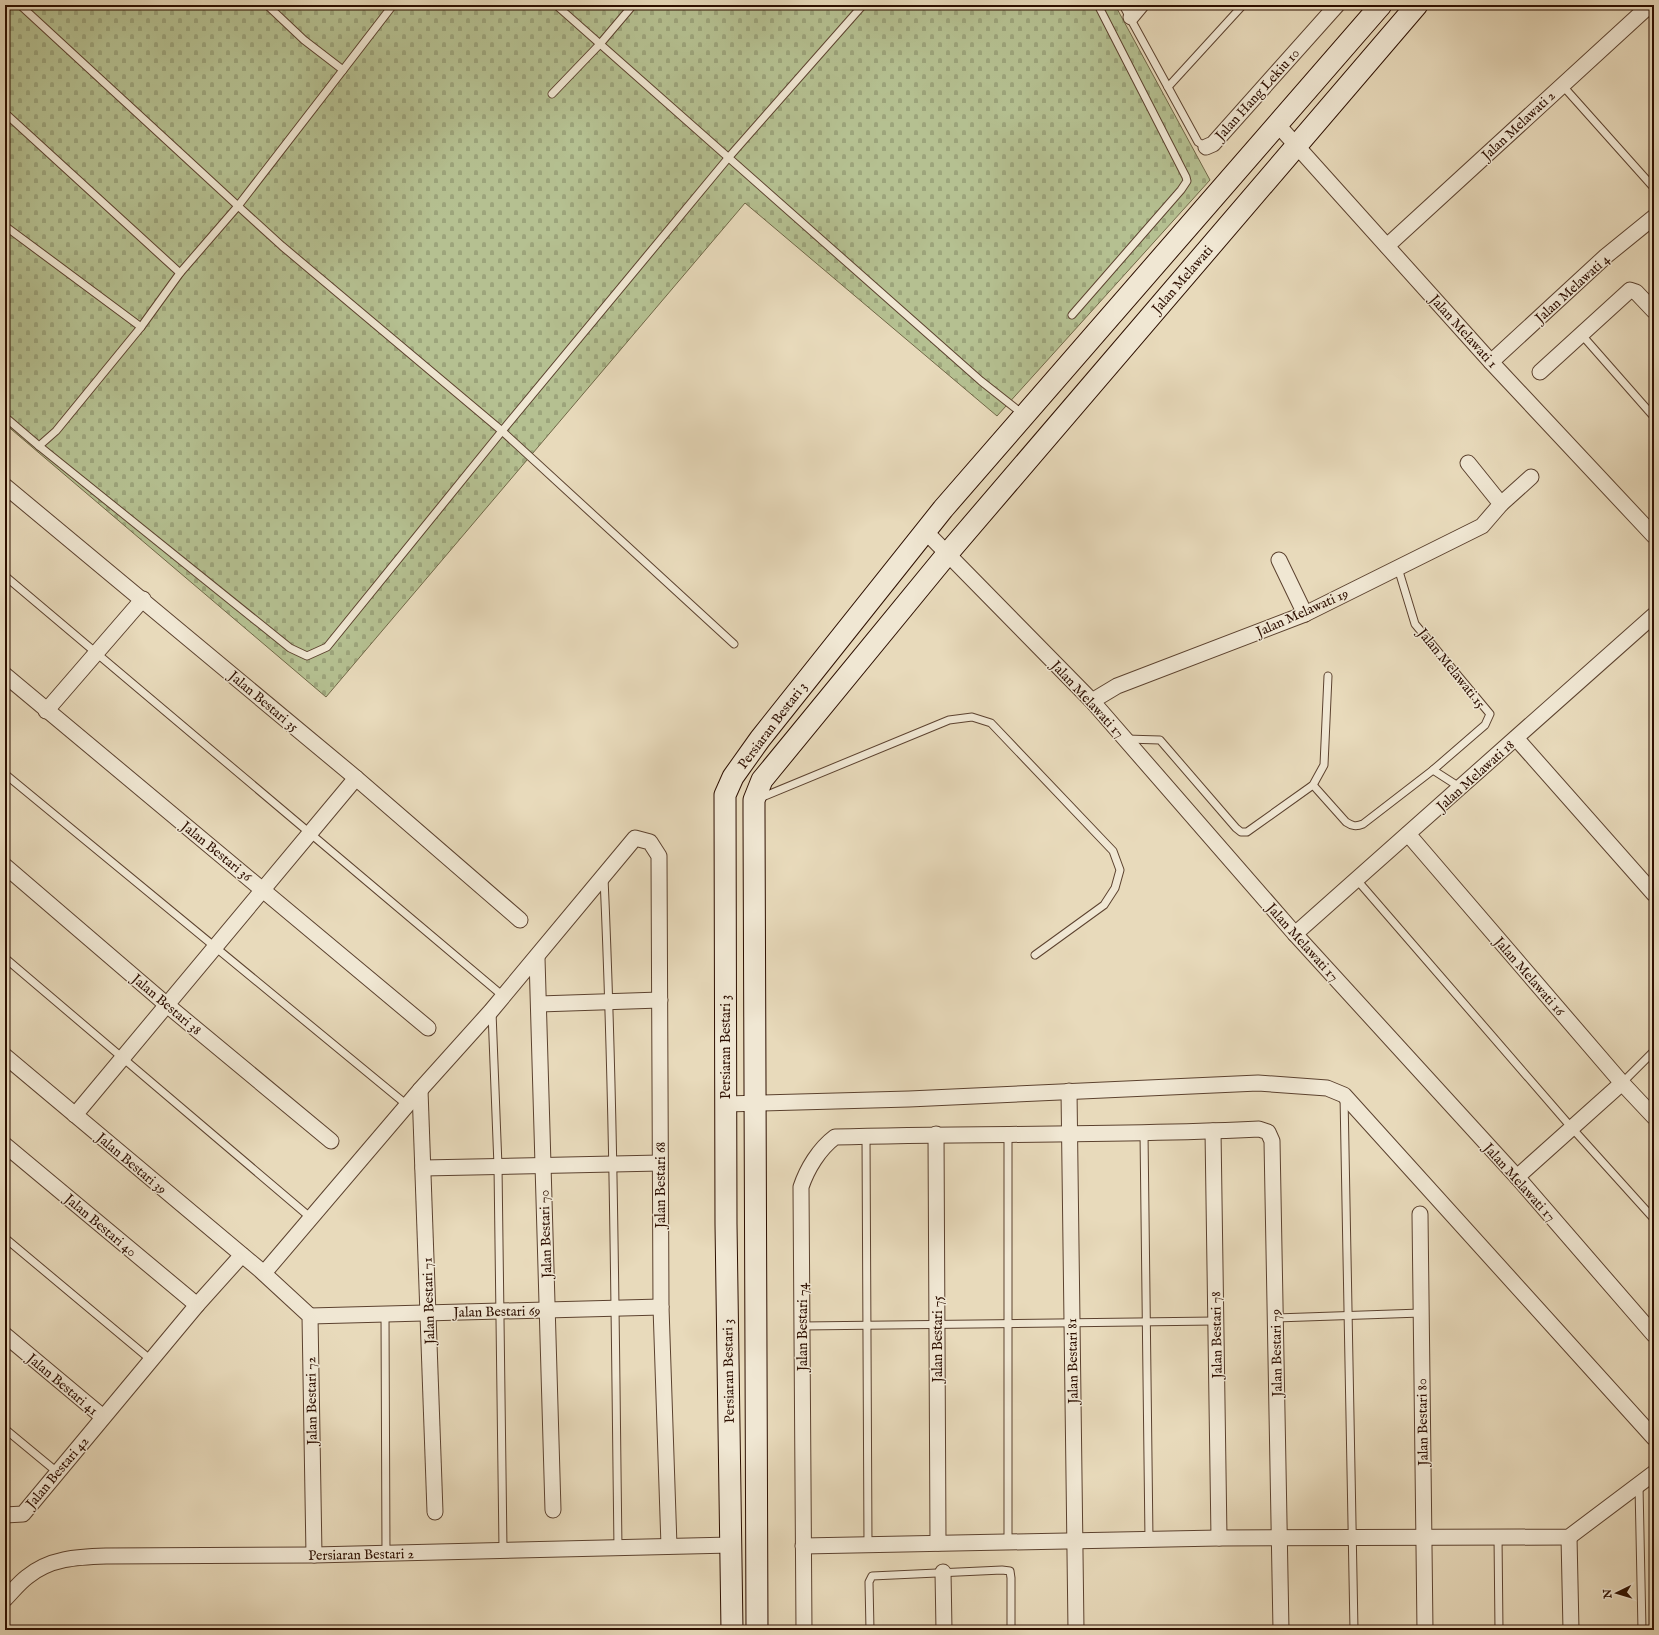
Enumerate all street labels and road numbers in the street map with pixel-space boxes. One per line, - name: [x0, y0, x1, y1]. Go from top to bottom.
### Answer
- street label: Jalan Hang Lekiu 10: [1210, 45, 1304, 146]
- street label: Jalan Melawati 2: [1477, 87, 1560, 166]
- street label: Jalan Melawati: [1147, 242, 1218, 319]
- street label: Jalan Melawati 4: [1530, 250, 1614, 328]
- street label: Jalan Melawati 1: [1424, 290, 1501, 372]
- street label: Jalan Melawati 19: [1252, 585, 1351, 642]
- street label: Jalan Melawati 15: [1412, 623, 1489, 712]
- street label: Jalan Melawati 17: [1045, 656, 1128, 742]
- street label: Jalan Bestari 35: [223, 666, 302, 736]
- street label: Persiaran Bestari 3: [734, 678, 811, 773]
- street label: Jalan Melawati 18: [1432, 736, 1518, 817]
- street label: Jalan Bestari 36: [176, 816, 256, 887]
- street label: Jalan Melawati 17: [1261, 898, 1342, 986]
- street label: Jalan Melawati 16: [1489, 932, 1569, 1021]
- street label: Jalan Bestari 38: [126, 969, 205, 1039]
- street label: Persiaran Bestari 3: [717, 995, 735, 1099]
- street label: Jalan Bestari 39: [91, 1128, 170, 1198]
- street label: Jalan Melawati 17: [1478, 1138, 1559, 1226]
- street label: Jalan Bestari 68: [652, 1142, 670, 1230]
- street label: Jalan Bestari 40: [59, 1189, 140, 1261]
- street label: Jalan Bestari 70: [535, 1189, 557, 1281]
- street label: Jalan Bestari 71: [418, 1257, 440, 1347]
- street label: Jalan Bestari 74: [794, 1283, 812, 1373]
- street label: Jalan Bestari 78: [1207, 1291, 1227, 1381]
- street label: Jalan Bestari 75: [929, 1296, 947, 1384]
- street label: Jalan Bestari 69: [451, 1302, 541, 1322]
- street label: Jalan Bestari 79: [1267, 1309, 1287, 1399]
- street label: Jalan Bestari 81: [1063, 1318, 1083, 1406]
- street label: Persiaran Bestari 3: [719, 1319, 739, 1423]
- street label: Jalan Bestari 41: [22, 1349, 102, 1420]
- street label: Jalan Bestari 72: [302, 1356, 322, 1447]
- street label: Jalan Bestari 80: [1413, 1378, 1433, 1468]
- street label: Jalan Bestari 42: [21, 1433, 93, 1514]
- street label: Persiaran Bestari 2: [308, 1545, 415, 1565]

